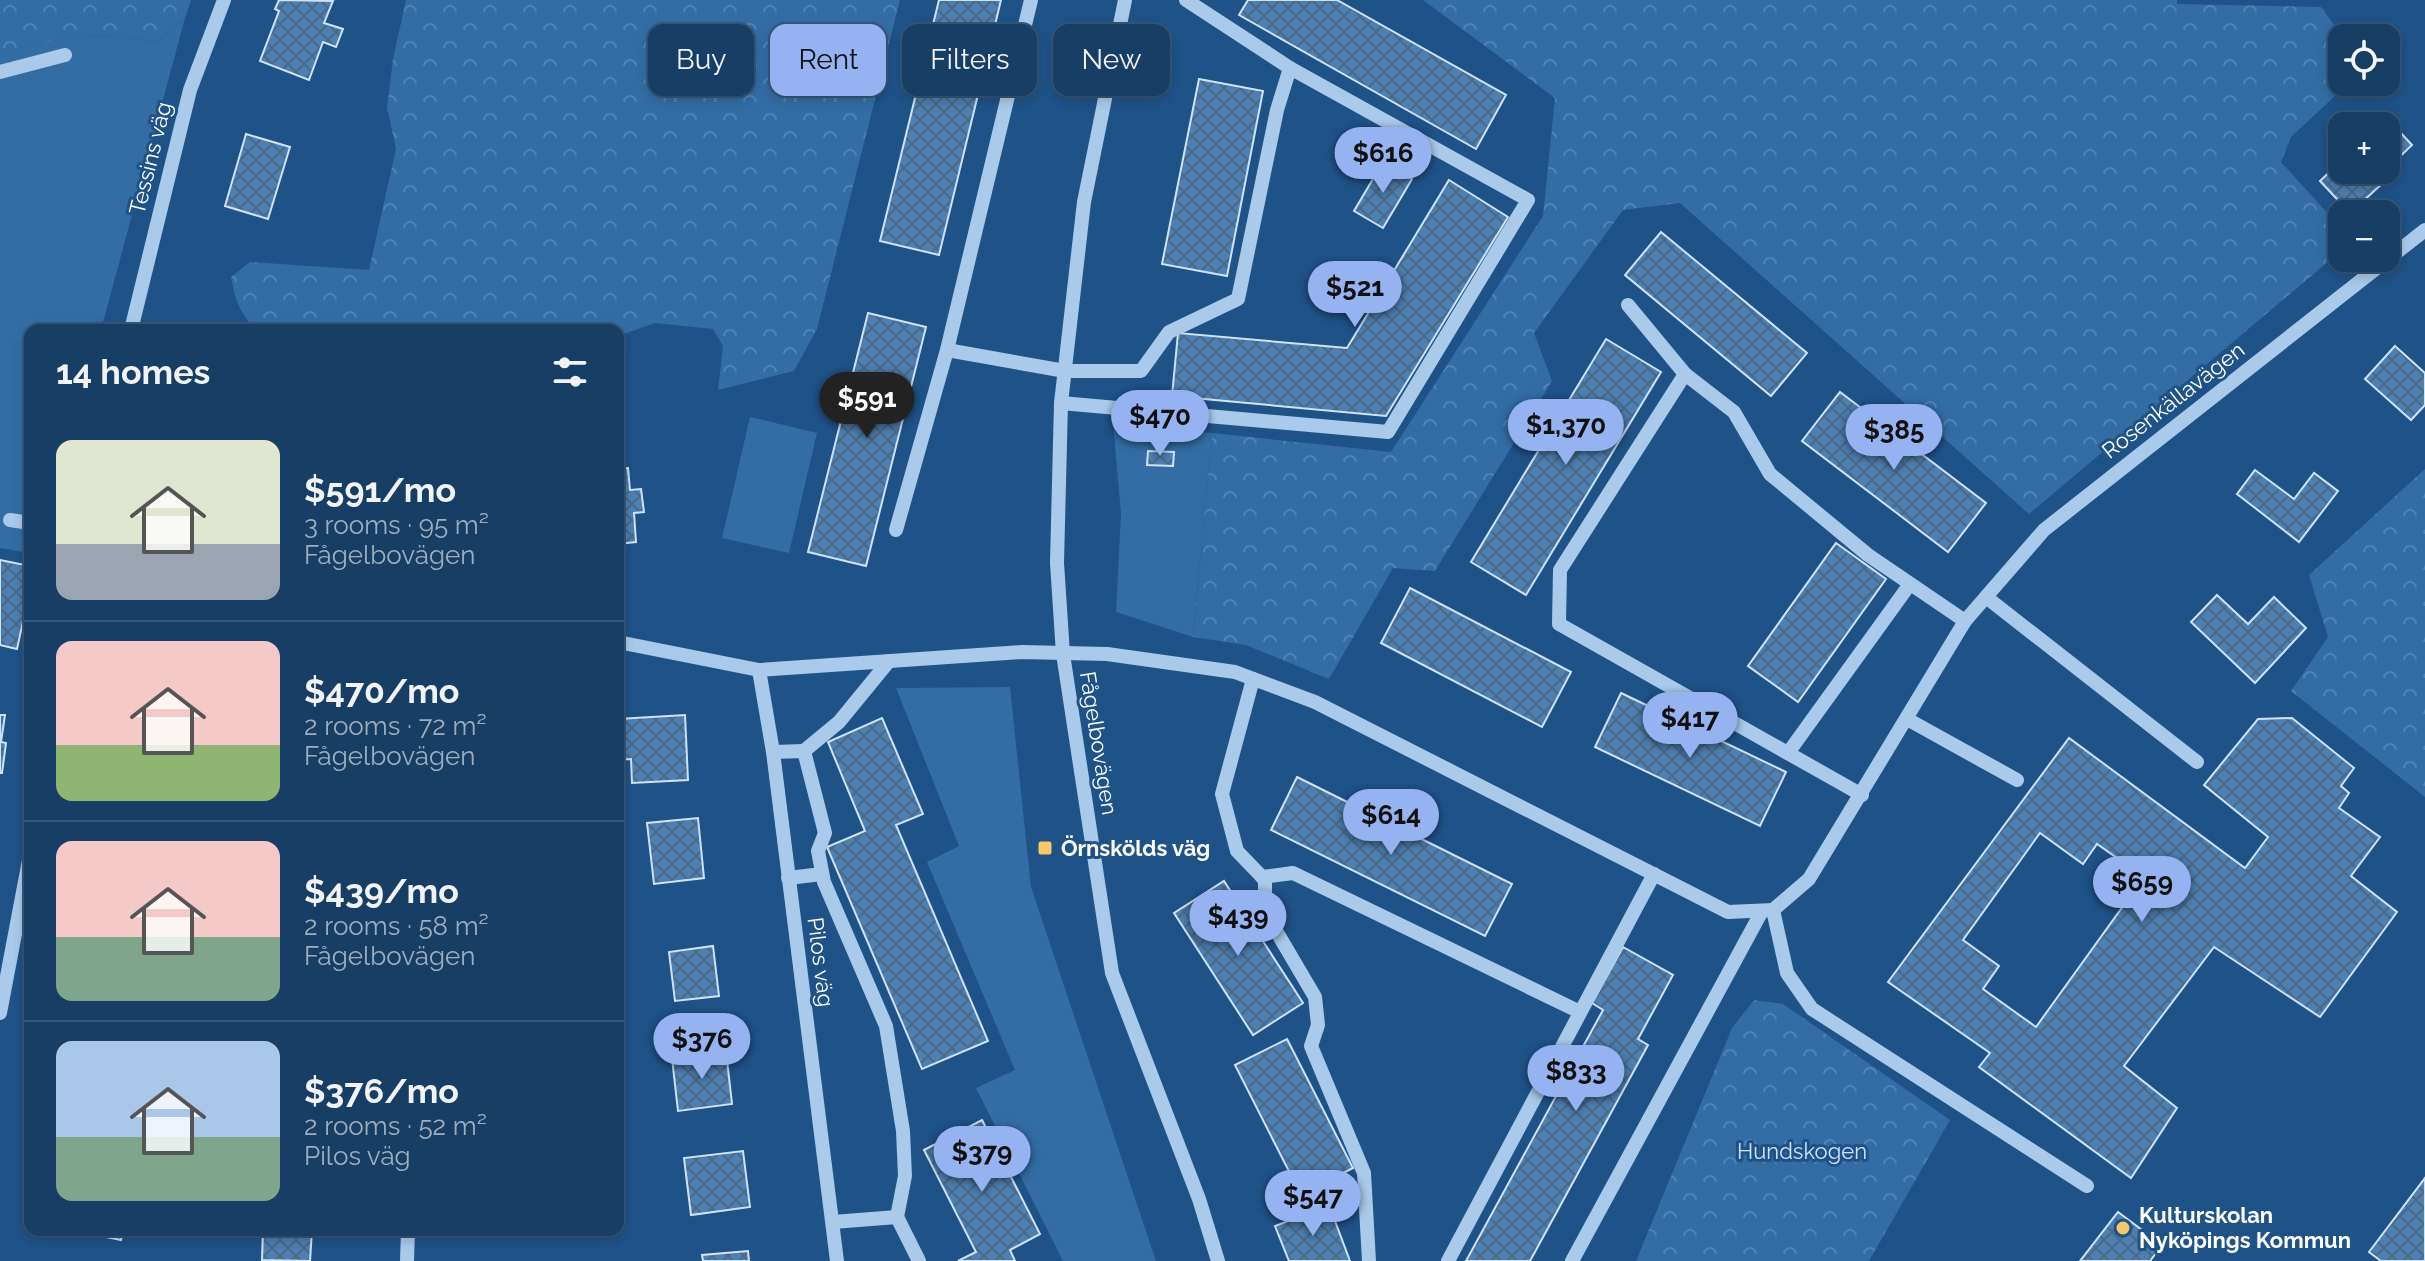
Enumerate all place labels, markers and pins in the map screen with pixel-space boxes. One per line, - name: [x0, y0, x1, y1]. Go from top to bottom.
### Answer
- pin: $616: [1336, 127, 1430, 195]
- pin: $521: [1308, 261, 1402, 329]
- pin: $591: [820, 372, 914, 440]
- pin: $470: [1113, 390, 1207, 458]
- pin: $1,370: [1501, 399, 1631, 467]
- pin: $385: [1847, 404, 1941, 472]
- pin: $417: [1643, 692, 1737, 760]
- pin: $614: [1344, 789, 1438, 857]
- place label: Örnskölds väg: [1061, 835, 1210, 861]
- marker: Örnskölds väg: [1036, 839, 1054, 857]
- pin: $659: [2095, 856, 2189, 924]
- pin: $439: [1191, 890, 1285, 958]
- pin: $376: [655, 1013, 749, 1081]
- pin: $833: [1529, 1045, 1623, 1113]
- pin: $379: [935, 1126, 1029, 1194]
- pin: $547: [1266, 1170, 1360, 1238]
- place label: Kulturskolan Nyköpings Kommun: [2139, 1202, 2351, 1253]
- marker: Kulturskolan Nyköpings Kommun: [2114, 1219, 2132, 1237]

